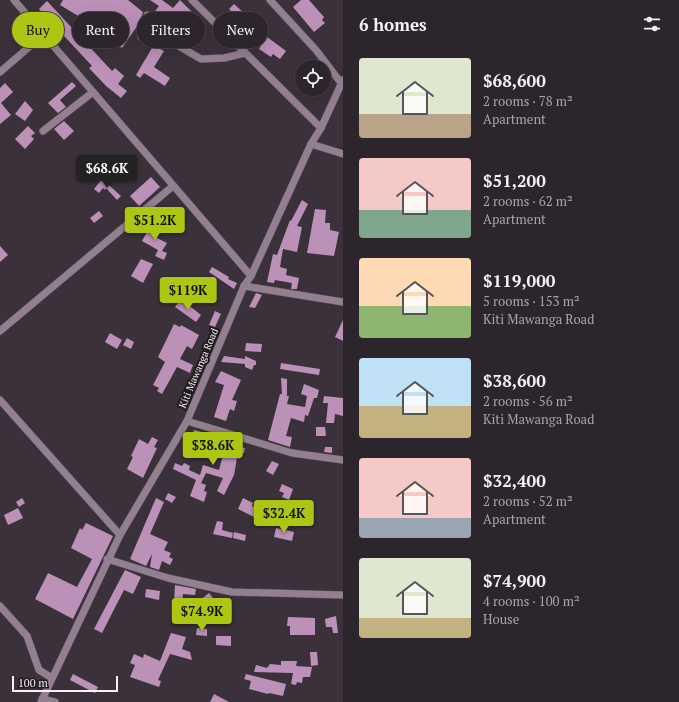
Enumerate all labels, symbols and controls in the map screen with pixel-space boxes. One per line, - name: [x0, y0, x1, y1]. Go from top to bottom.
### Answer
- chip: Buy: [12, 12, 64, 48]
- chip: Rent: [72, 12, 129, 48]
- chip: Filters: [137, 12, 205, 48]
- chip: New: [213, 12, 268, 48]
- text: 6 homes: [359, 13, 427, 36]
- icon: filters: [641, 13, 663, 35]
- map controls: [295, 60, 331, 96]
- button: locate: [295, 60, 331, 96]
- text: $68,600: [483, 69, 546, 92]
- icon: home: [391, 74, 439, 122]
- text: 2 rooms · 78 m²: [483, 92, 573, 110]
- text: Apartment: [483, 110, 546, 128]
- pin: $68.6K: [74, 155, 140, 189]
- text: $68.6K: [86, 159, 128, 177]
- text: $51,200: [483, 169, 546, 192]
- icon: home: [391, 174, 439, 222]
- text: 2 rooms · 62 m²: [483, 192, 573, 210]
- pin: $51.2K: [122, 207, 188, 241]
- text: Apartment: [483, 210, 546, 228]
- text: $51.2K: [134, 211, 176, 229]
- text: $119,000: [483, 269, 555, 292]
- icon: home: [391, 274, 439, 322]
- pin: $119K: [160, 277, 216, 311]
- text: $119K: [169, 281, 207, 299]
- text: 5 rooms · 153 m²: [483, 292, 580, 310]
- text: Kiti Mawanga Road: [483, 310, 594, 328]
- street label: Kiti Mawanga Road: [176, 326, 221, 410]
- text: $38,600: [483, 369, 546, 392]
- icon: home: [391, 374, 439, 422]
- text: 2 rooms · 56 m²: [483, 392, 573, 410]
- text: Kiti Mawanga Road: [483, 410, 594, 428]
- pin: $38.6K: [180, 432, 246, 466]
- text: $38.6K: [192, 436, 234, 454]
- text: $32,400: [483, 469, 546, 492]
- icon: home: [391, 474, 439, 522]
- text: 2 rooms · 52 m²: [483, 492, 573, 510]
- pin: $32.4K: [251, 500, 317, 534]
- text: $32.4K: [263, 504, 305, 522]
- text: Apartment: [483, 510, 546, 528]
- text: $74,900: [483, 569, 546, 592]
- icon: home: [391, 574, 439, 622]
- text: 4 rooms · 100 m²: [483, 592, 580, 610]
- pin: $74.9K: [169, 598, 235, 632]
- text: $74.9K: [181, 602, 223, 620]
- text: House: [483, 610, 519, 628]
- scale bar: [12, 674, 118, 693]
- text: 100 m: [18, 676, 48, 690]

